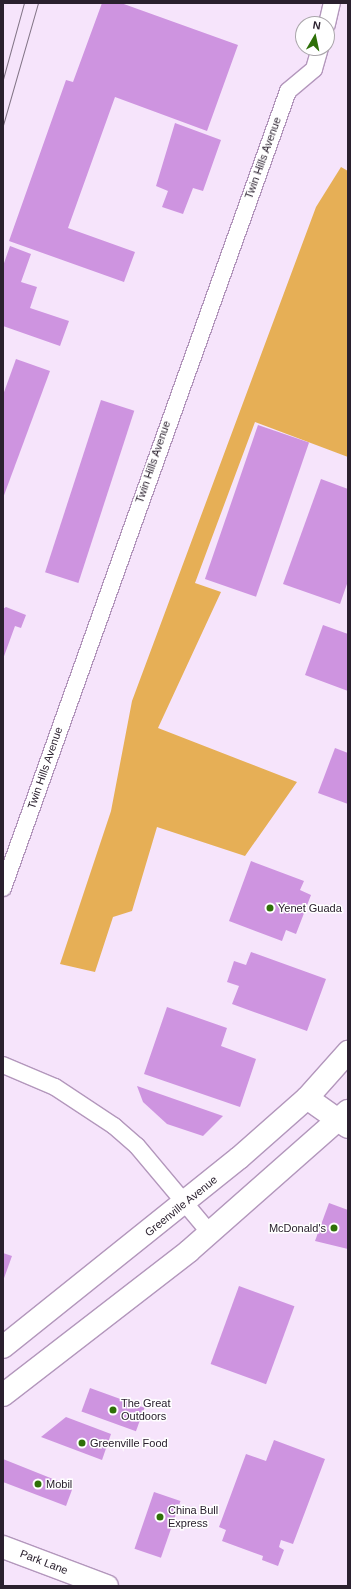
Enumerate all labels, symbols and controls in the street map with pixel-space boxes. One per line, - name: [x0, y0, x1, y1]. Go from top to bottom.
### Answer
- north arrow: [295, 16, 335, 56]
- text: N: [312, 19, 322, 32]
- street label: Twin Hills Avenue: [242, 115, 284, 201]
- street label: Twin Hills Avenue: [133, 419, 173, 505]
- street label: Twin Hills Avenue: [25, 725, 65, 811]
- place label: Yenet Guada: [278, 901, 342, 915]
- marker: Yenet Guada: [265, 903, 275, 913]
- street label: Greenville Avenue: [142, 1173, 220, 1239]
- place label: McDonald's: [269, 1221, 326, 1235]
- marker: McDonald's: [329, 1223, 339, 1233]
- place label: The Great Outdoors: [121, 1397, 171, 1423]
- marker: The Great Outdoors: [108, 1405, 118, 1415]
- place label: Greenville Food: [90, 1436, 168, 1450]
- marker: Greenville Food: [77, 1438, 87, 1448]
- place label: Mobil: [46, 1477, 72, 1491]
- marker: Mobil: [33, 1479, 43, 1489]
- place label: China Bull Express: [168, 1504, 218, 1530]
- marker: China Bull Express: [155, 1512, 165, 1522]
- street label: Park Lane: [18, 1547, 70, 1577]

